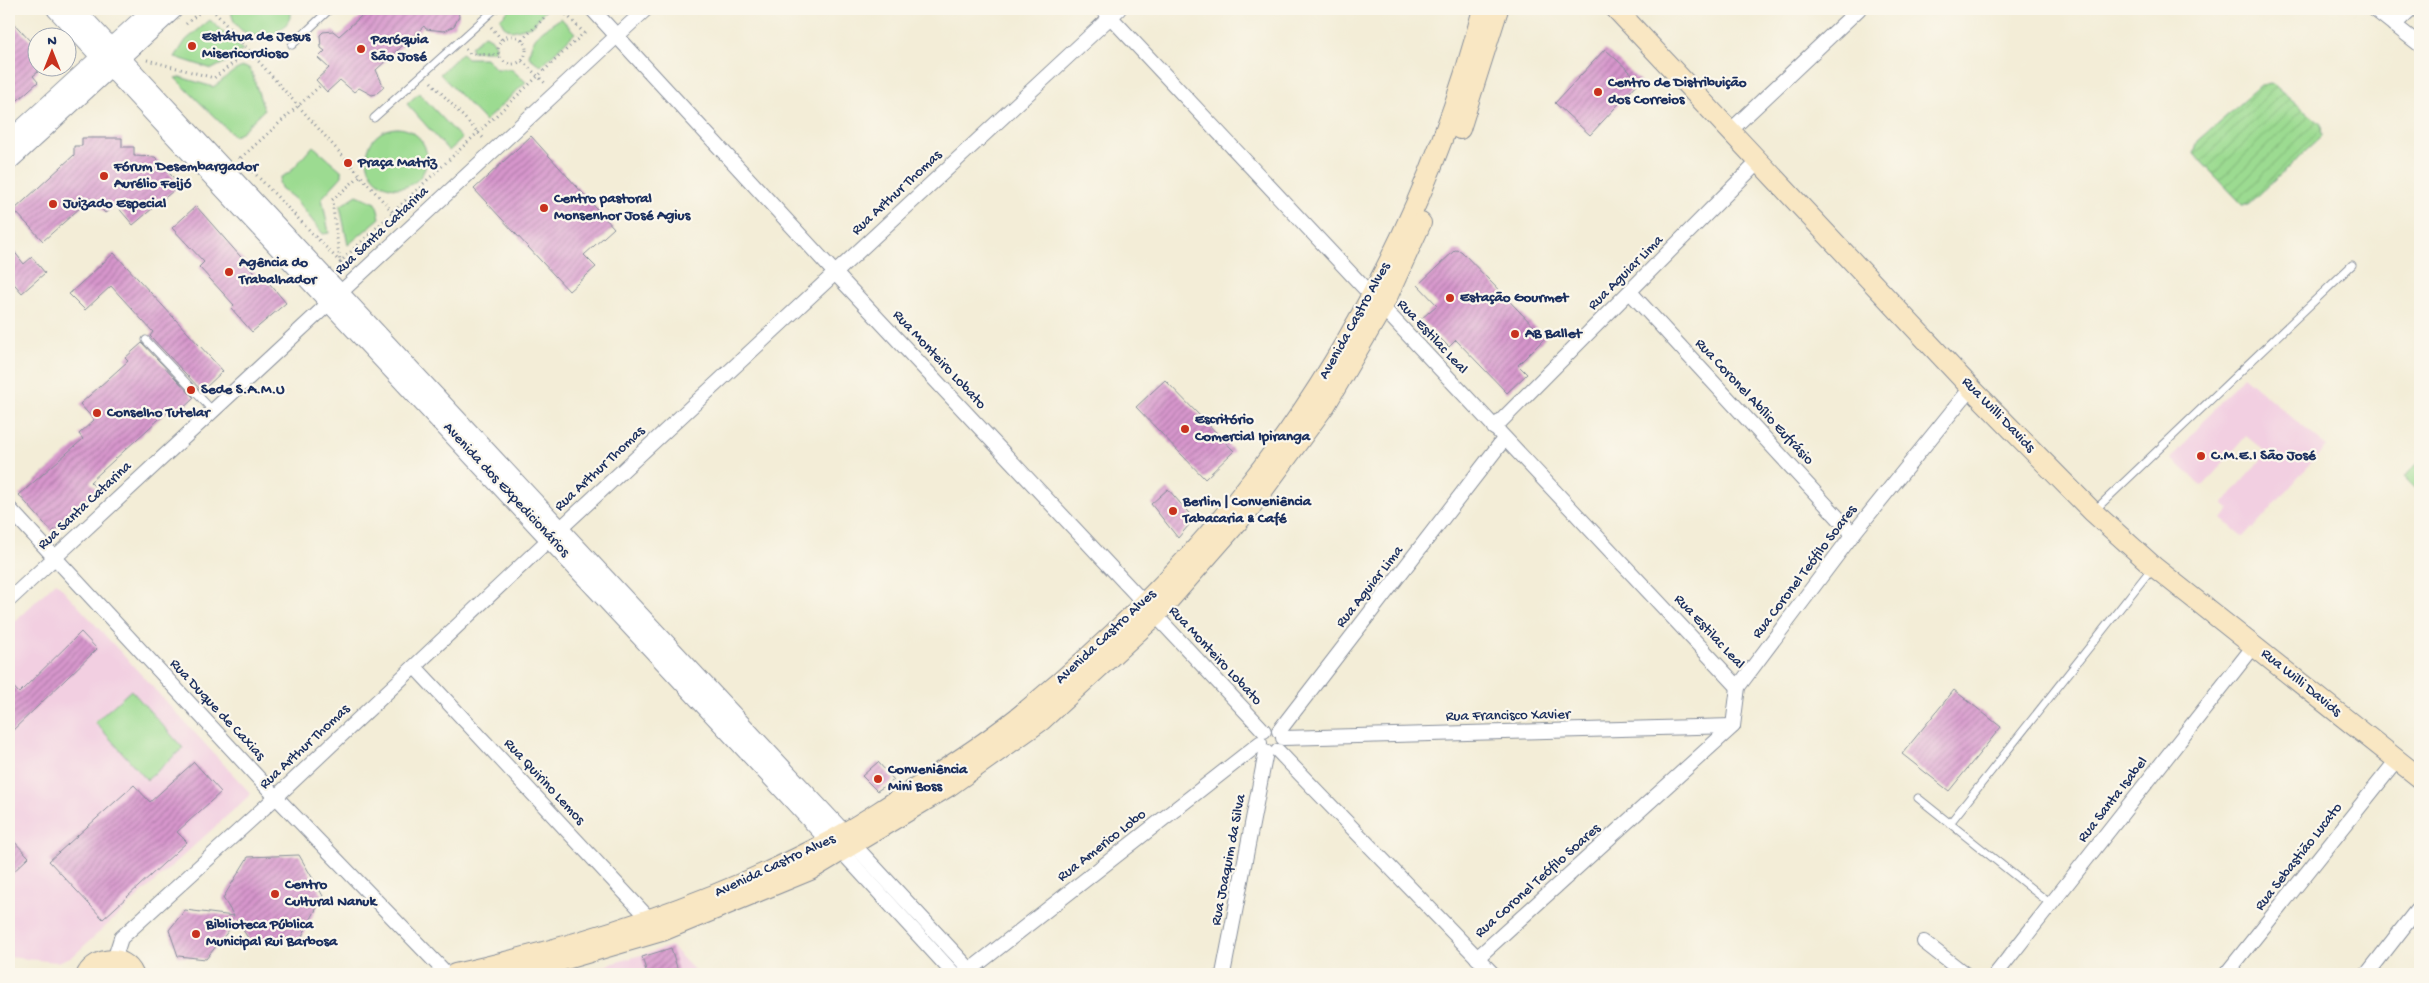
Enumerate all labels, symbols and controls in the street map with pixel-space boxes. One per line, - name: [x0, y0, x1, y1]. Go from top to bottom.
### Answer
- north arrow: [28, 28, 78, 78]
- place label: Estátua de Jesus Misericordioso: [202, 28, 312, 63]
- place label: Paróquia São José: [370, 31, 429, 66]
- text: N: [47, 33, 57, 50]
- marker: Estátua de Jesus Misericordioso: [186, 40, 198, 52]
- marker: Paróquia São José: [355, 43, 367, 55]
- place label: Centro de Distribuição dos Correios: [1607, 74, 1747, 109]
- marker: Centro de Distribuição dos Correios: [1592, 86, 1604, 98]
- street label: Rua Arthur Thomas: [848, 146, 946, 240]
- place label: Praça Matriz: [357, 154, 438, 172]
- marker: Praça Matriz: [342, 157, 354, 169]
- place label: Fórum Desembargador Aurélio Feijó: [113, 158, 259, 193]
- marker: Fórum Desembargador Aurélio Feijó: [98, 170, 110, 182]
- street label: Rua Santa Catarina: [331, 182, 433, 279]
- place label: Centro pastoral Monsenhor José Agius: [553, 190, 692, 225]
- place label: Juizado Especial: [62, 195, 167, 213]
- marker: Juizado Especial: [47, 198, 59, 210]
- marker: Centro pastoral Monsenhor José Agius: [538, 202, 550, 214]
- street label: Rua Aguiar Lima: [1585, 231, 1668, 314]
- place label: Agência do Trabalhador: [238, 254, 318, 289]
- street label: Avenida Castro Alves: [1315, 259, 1395, 383]
- marker: Agência do Trabalhador: [223, 266, 235, 278]
- place label: Estação Gourmet: [1460, 289, 1570, 307]
- marker: Estação Gourmet: [1444, 292, 1456, 304]
- street label: Rua Estilac Leal: [1393, 296, 1471, 378]
- street label: Rua Monteiro Lobato: [888, 307, 990, 414]
- place label: AB Ballet: [1524, 325, 1583, 343]
- marker: AB Ballet: [1509, 328, 1521, 340]
- street label: Rua Coronel Abílio Eufrásio: [1691, 335, 1818, 469]
- street label: Rua Willi Davids: [1957, 373, 2039, 457]
- place label: Sede S.A.M.U: [201, 381, 285, 399]
- marker: Sede S.A.M.U: [185, 384, 197, 396]
- place label: Conselho Tutelar: [106, 404, 211, 422]
- marker: Conselho Tutelar: [91, 407, 103, 419]
- place label: Escritório Comercial Ipiranga: [1194, 411, 1311, 446]
- street label: Avenida dos Expedicionários: [439, 419, 574, 561]
- street label: Rua Arthur Thomas: [551, 422, 649, 516]
- marker: Escritório Comercial Ipiranga: [1179, 423, 1191, 435]
- place label: C.M.E.I São José: [2210, 447, 2317, 465]
- marker: C.M.E.I São José: [2195, 450, 2207, 462]
- street label: Rua Santa Catarina: [34, 457, 136, 554]
- place label: Berlim | Conveniência Tabacaria & Café: [1182, 493, 1312, 528]
- street label: Rua Coronel Teófilo Soares: [1749, 501, 1862, 642]
- marker: Berlim | Conveniência Tabacaria & Café: [1167, 505, 1179, 517]
- street label: Rua Aguiar Lima: [1332, 542, 1408, 632]
- street label: Avenida Castro Alves: [1052, 585, 1160, 688]
- street label: Rua Estilac Leal: [1670, 591, 1748, 673]
- street label: Rua Monteiro Lobato: [1164, 603, 1266, 710]
- street label: Rua Willi Davids: [2257, 645, 2345, 721]
- street label: Rua Duque de Caxias: [165, 655, 269, 765]
- street label: Rua Arthur Thomas: [256, 700, 354, 794]
- street label: Rua Francisco Xavier: [1445, 706, 1572, 726]
- street label: Rua Quirino Lemos: [499, 735, 589, 829]
- street label: Rua Santa Isabel: [2074, 754, 2152, 846]
- place label: Conveniência Mini Boss: [887, 761, 968, 796]
- marker: Conveniência Mini Boss: [872, 773, 884, 785]
- street label: Rua Joaquim da Silva: [1207, 792, 1251, 927]
- street label: Rua Sebastião Lucato: [2251, 799, 2347, 915]
- street label: Rua Americo Lobo: [1054, 806, 1150, 886]
- street label: Rua Coronel Teófilo Soares: [1471, 819, 1605, 942]
- street label: Avenida Castro Alves: [712, 830, 839, 902]
- place label: Centro Cultural Nanuk: [284, 876, 378, 911]
- marker: Centro Cultural Nanuk: [269, 888, 281, 900]
- place label: Biblioteca Pública Municipal Rui Barbosa: [205, 916, 338, 951]
- marker: Biblioteca Pública Municipal Rui Barbosa: [190, 928, 202, 940]

